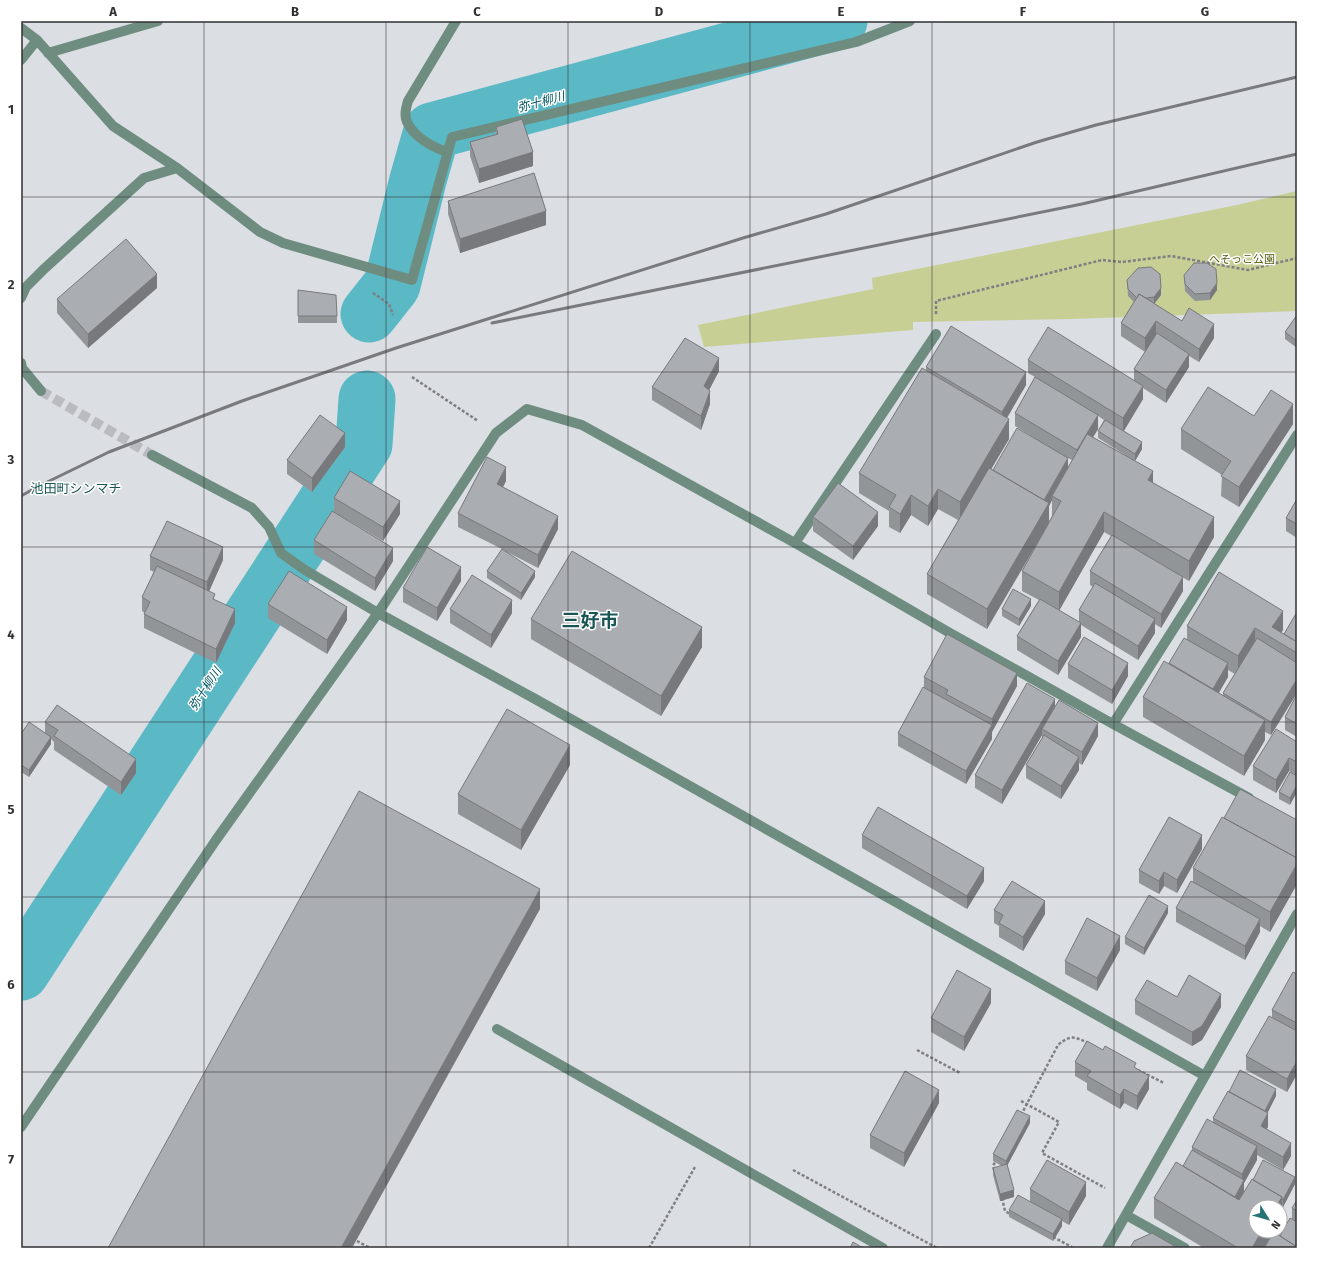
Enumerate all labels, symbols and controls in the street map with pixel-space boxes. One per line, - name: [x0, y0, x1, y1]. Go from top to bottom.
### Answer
- text: A: [108, 4, 117, 19]
- text: B: [291, 4, 299, 19]
- text: C: [473, 4, 481, 19]
- text: D: [655, 4, 664, 19]
- text: E: [838, 4, 845, 19]
- text: F: [1020, 4, 1027, 19]
- text: G: [1201, 4, 1209, 19]
- water label: 弥十柳川: [516, 89, 568, 115]
- text: 1: [8, 102, 14, 117]
- park label: へそっこ公園: [1209, 253, 1275, 266]
- text: 2: [8, 277, 15, 292]
- text: 3: [7, 452, 15, 467]
- district label: 池田町シンマチ: [30, 481, 122, 496]
- district label: 三好市: [561, 609, 619, 632]
- text: 4: [7, 627, 15, 642]
- water label: 弥十柳川: [186, 663, 225, 713]
- text: 5: [8, 802, 15, 817]
- text: 6: [7, 977, 15, 992]
- text: 7: [8, 1152, 14, 1167]
- north arrow: [1248, 1199, 1288, 1239]
- text: N: [1268, 1218, 1283, 1232]

